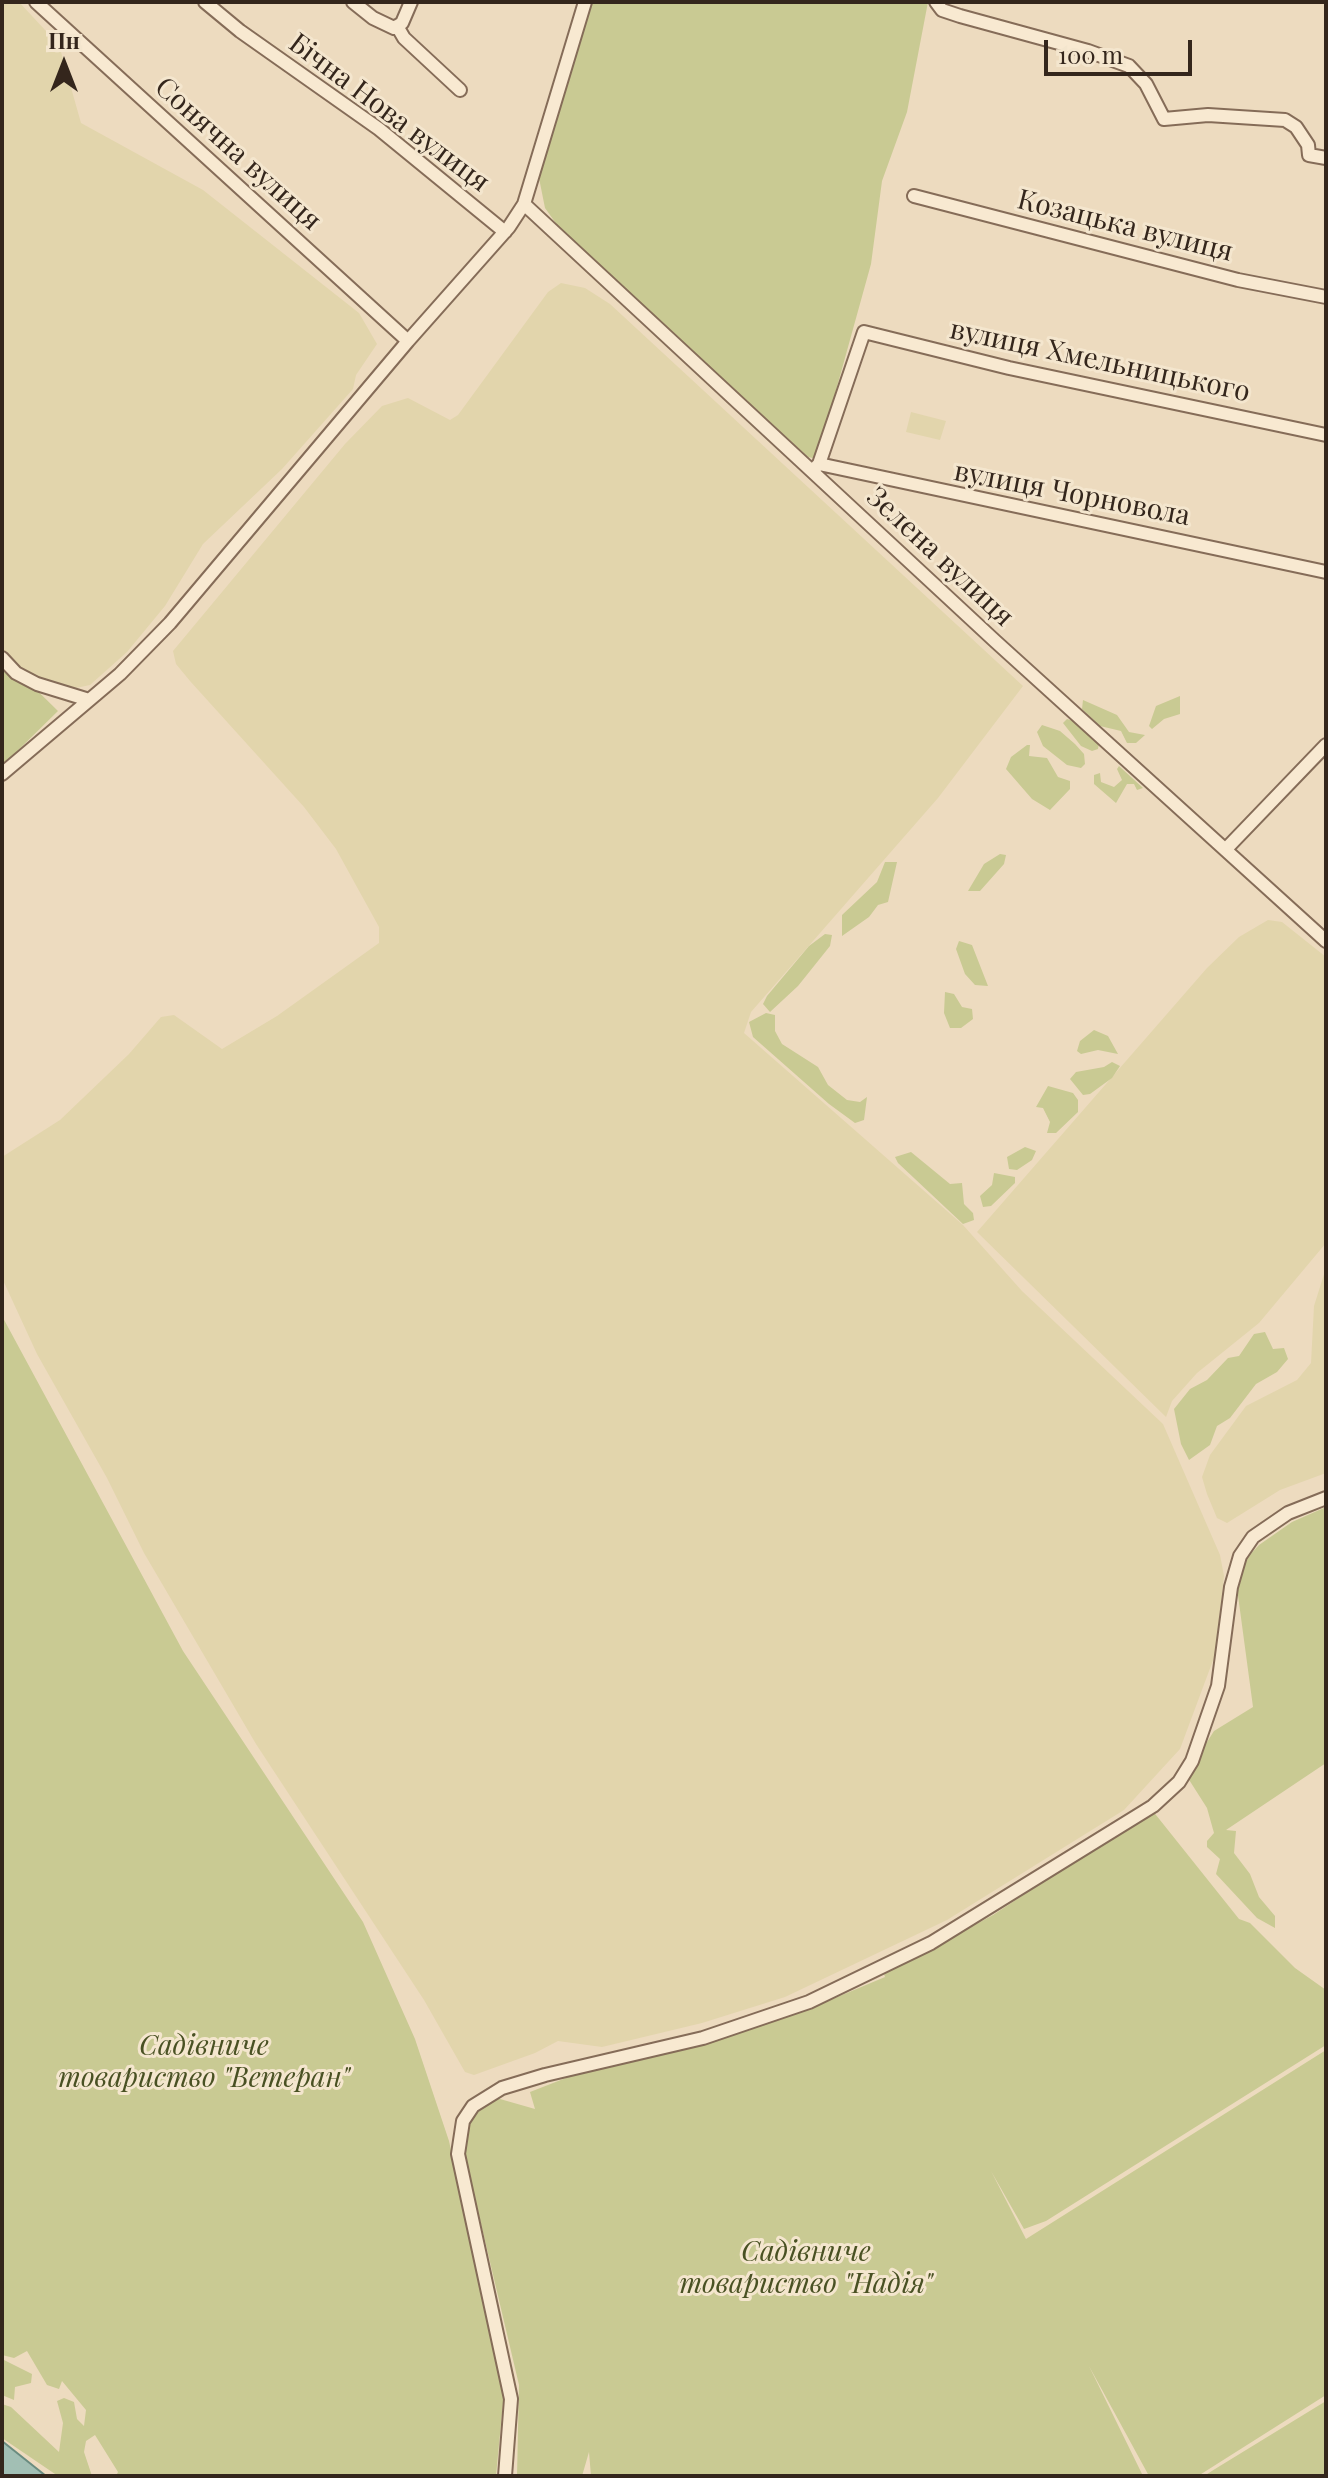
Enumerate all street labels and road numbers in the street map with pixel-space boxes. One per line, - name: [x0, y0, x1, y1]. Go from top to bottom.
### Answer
- street label: Бічна Нова вулиця: [282, 27, 496, 199]
- street label: Сонячна вулиця: [148, 70, 328, 238]
- street label: Козацька вулиця: [1014, 183, 1236, 269]
- street label: вулиця Хмельницького: [947, 313, 1253, 409]
- street label: вулиця Чорновола: [951, 455, 1193, 533]
- street label: Зелена вулиця: [860, 480, 1020, 634]

